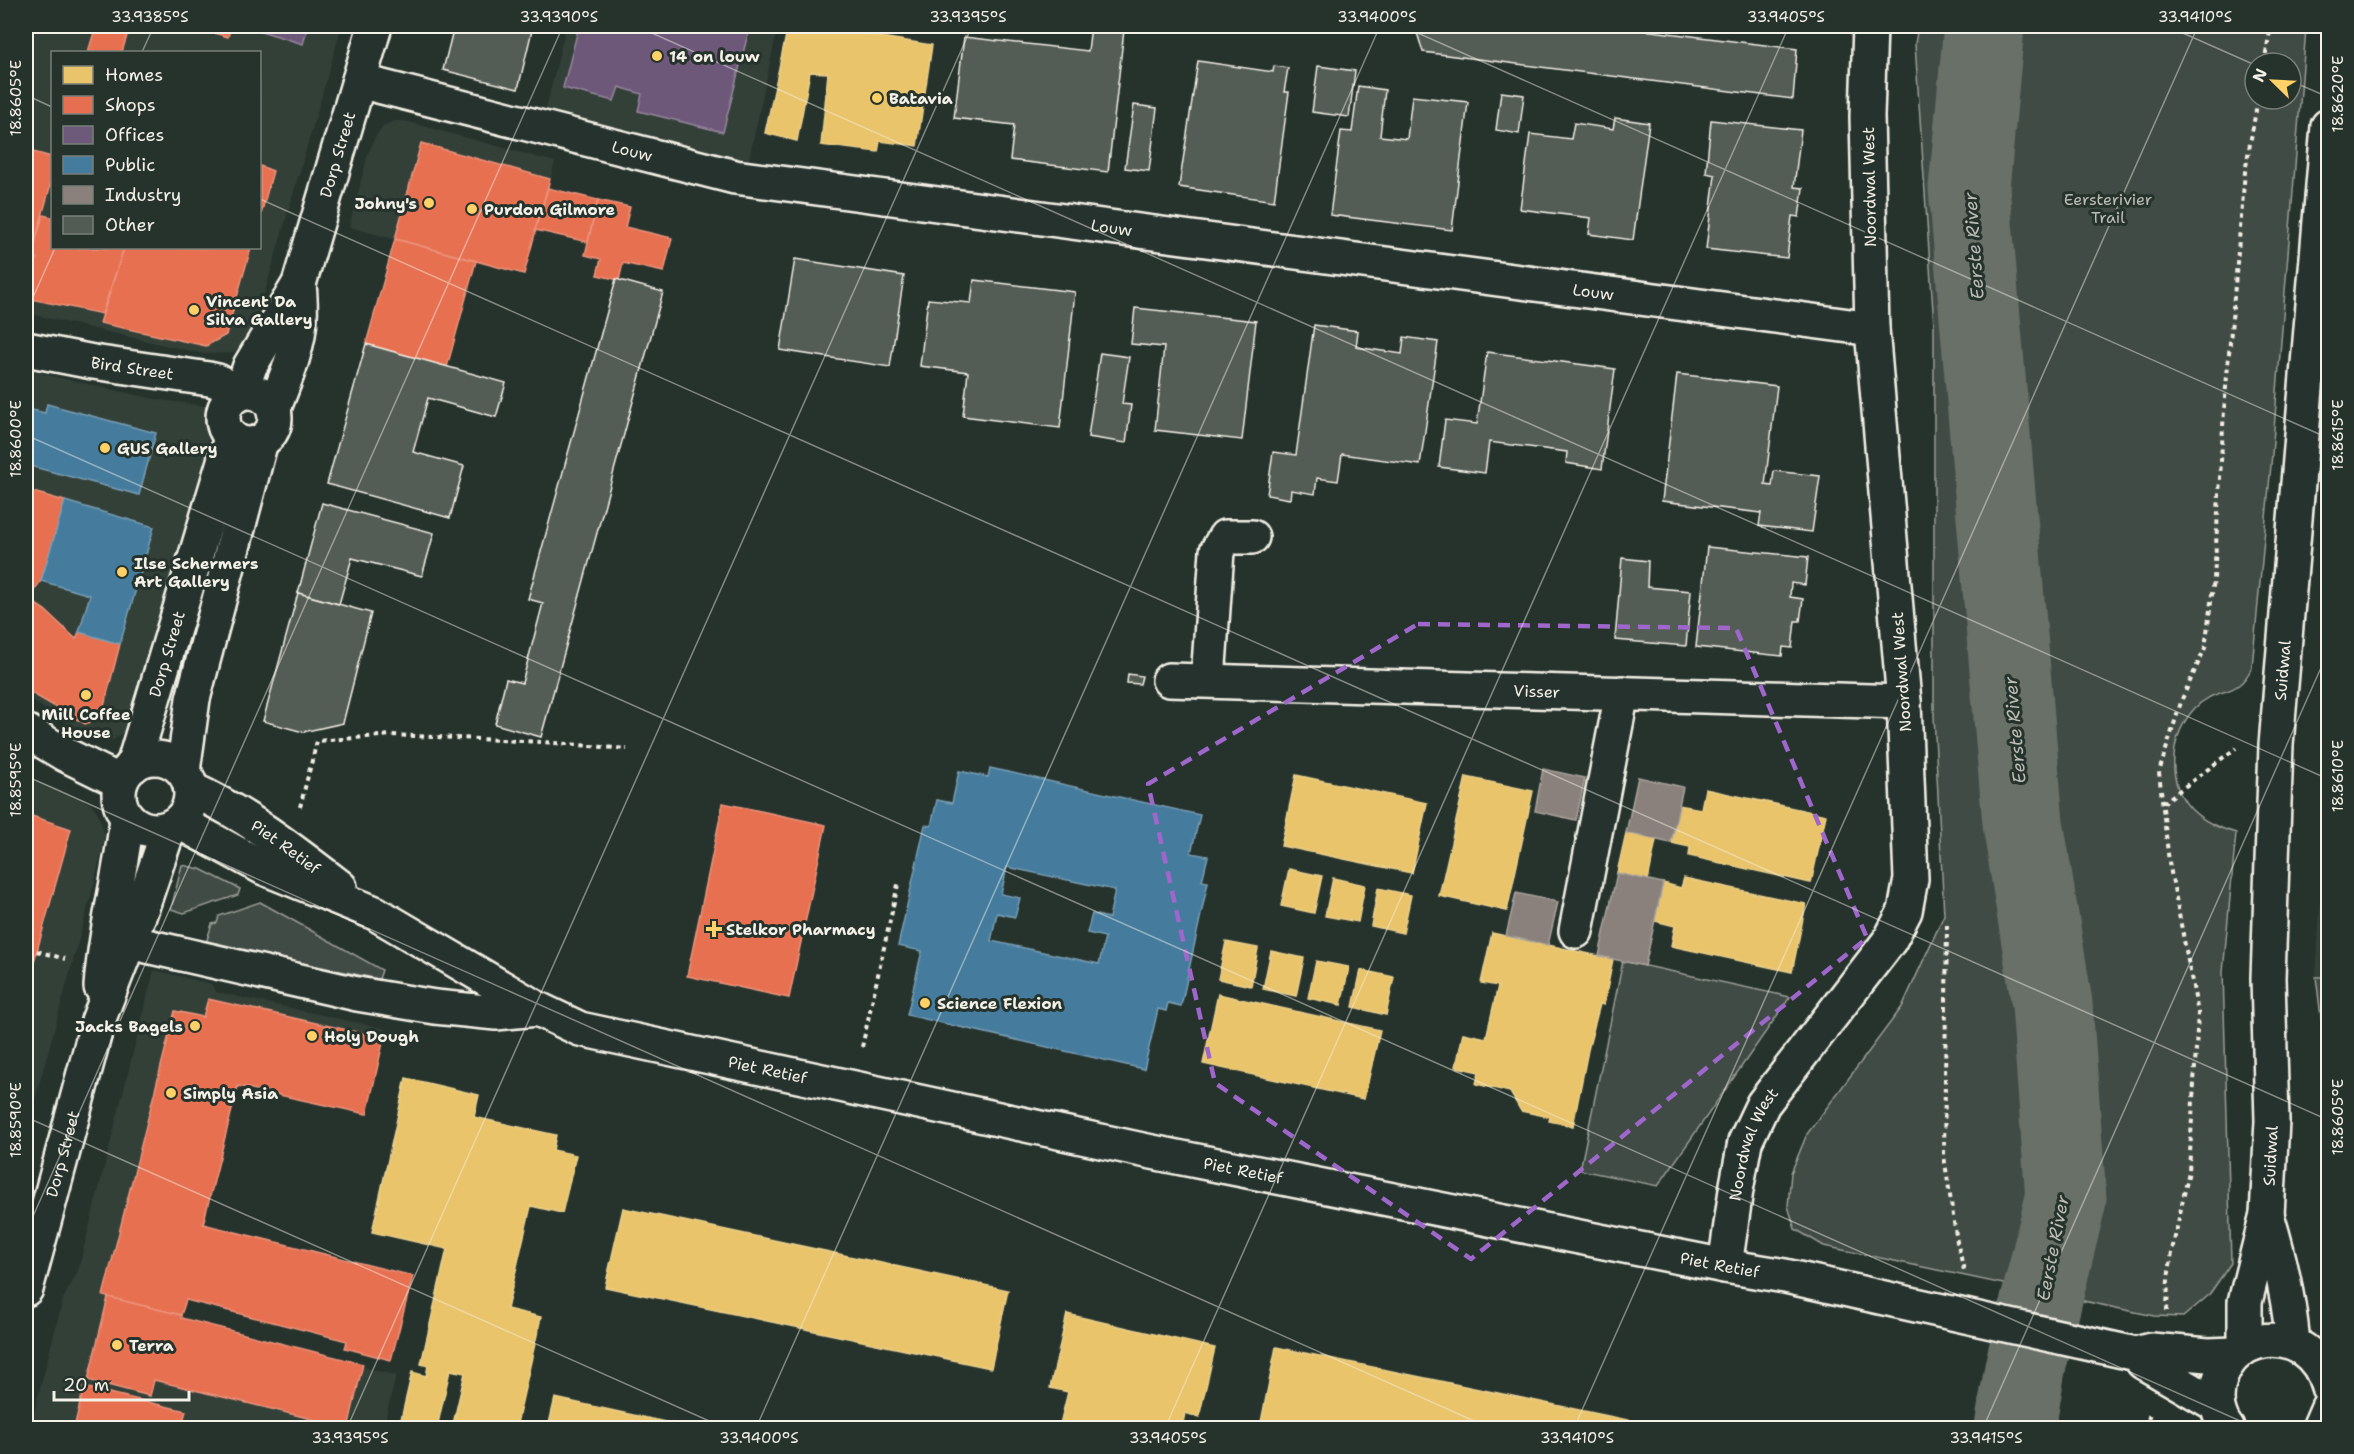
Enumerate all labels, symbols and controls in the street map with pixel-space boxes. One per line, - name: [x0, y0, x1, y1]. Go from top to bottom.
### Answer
- text: 33.9385°S: [111, 7, 189, 27]
- text: 33.9390°S: [520, 7, 598, 27]
- text: 33.9395°S: [929, 7, 1007, 27]
- text: 33.9400°S: [1337, 7, 1417, 27]
- text: 33.9405°S: [1747, 7, 1825, 27]
- text: 33.9410°S: [2158, 7, 2232, 27]
- place label: 14 on louw: [669, 46, 760, 67]
- marker: 14 on louw: [650, 49, 664, 63]
- legend: [51, 51, 261, 249]
- north arrow: [2243, 51, 2303, 111]
- text: 18.8620°E: [2328, 56, 2348, 132]
- text: 18.8605°E: [6, 60, 26, 136]
- text: Homes: [105, 63, 163, 87]
- text: N: [2248, 65, 2272, 85]
- place label: Batavia: [889, 88, 953, 109]
- marker: Batavia: [870, 91, 884, 105]
- text: Shops: [105, 93, 156, 117]
- street label: Dorp Street: [315, 109, 360, 200]
- text: Offices: [105, 123, 164, 147]
- street label: Noordwal West: [1858, 127, 1881, 247]
- street label: Louw: [610, 136, 655, 167]
- text: Public: [105, 153, 155, 177]
- text: Industry: [105, 183, 181, 207]
- park label: Eersterivier Trail: [2064, 189, 2152, 228]
- water label: Eerste River: [1958, 191, 1990, 300]
- place label: Johny's: [354, 193, 417, 214]
- marker: Johny's: [422, 196, 436, 210]
- place label: Purdon Gilmore: [484, 199, 616, 220]
- marker: Purdon Gilmore: [465, 202, 479, 216]
- text: Other: [105, 213, 155, 237]
- street label: Louw: [1090, 215, 1133, 241]
- street label: Louw: [1571, 279, 1615, 305]
- place label: Vincent Da Silva Gallery: [206, 291, 313, 330]
- marker: Vincent Da Silva Gallery: [187, 303, 201, 317]
- street label: Bird Street: [89, 352, 175, 385]
- text: 18.8615°E: [2328, 399, 2348, 471]
- text: 18.8600°E: [6, 400, 26, 478]
- place label: GUS Gallery: [117, 438, 217, 459]
- marker: GUS Gallery: [98, 441, 112, 455]
- place label: Ilse Schermers Art Gallery: [134, 553, 258, 592]
- marker: Ilse Schermers Art Gallery: [115, 565, 129, 579]
- street label: Dorp Street: [144, 609, 190, 700]
- street label: Noordwal West: [1887, 611, 1916, 733]
- street label: Suidwal: [2270, 639, 2296, 701]
- water label: Eerste River: [1998, 675, 2032, 784]
- street label: Visser: [1513, 680, 1560, 703]
- marker: Mill Coffee House: [79, 688, 93, 702]
- place label: Mill Coffee House: [42, 704, 131, 743]
- text: 18.8610°E: [2328, 740, 2348, 812]
- text: 18.8595°E: [6, 743, 26, 817]
- street label: Piet Retief: [247, 815, 325, 880]
- place label: Stelkor Pharmacy: [726, 919, 875, 940]
- marker: Stelkor Pharmacy: [707, 922, 721, 936]
- place label: Science Flexion: [937, 993, 1063, 1014]
- marker: Science Flexion: [918, 996, 932, 1010]
- place label: Jacks Bagels: [75, 1016, 183, 1037]
- marker: Jacks Bagels: [188, 1019, 202, 1033]
- place label: Holy Dough: [324, 1026, 419, 1047]
- marker: Holy Dough: [305, 1029, 319, 1043]
- street label: Piet Retief: [726, 1051, 810, 1089]
- text: 18.8605°E: [2328, 1079, 2348, 1155]
- text: 18.8590°E: [6, 1082, 26, 1158]
- place label: Simply Asia: [183, 1083, 278, 1104]
- street label: Noordwal West: [1725, 1083, 1783, 1202]
- marker: Simply Asia: [164, 1086, 178, 1100]
- street label: Dorp Street: [41, 1108, 84, 1199]
- street label: Suidwal: [2259, 1125, 2283, 1187]
- street label: Piet Retief: [1202, 1152, 1285, 1189]
- water label: Eerste River: [2031, 1193, 2075, 1303]
- street label: Piet Retief: [1678, 1247, 1762, 1283]
- place label: Terra: [129, 1335, 174, 1356]
- marker: Terra: [110, 1338, 124, 1352]
- scale bar: [54, 1364, 189, 1402]
- text: 20 m: [63, 1373, 109, 1397]
- text: 33.9395°S: [311, 1428, 389, 1448]
- text: 33.9400°S: [719, 1428, 799, 1448]
- text: 33.9405°S: [1129, 1428, 1207, 1448]
- text: 33.9410°S: [1540, 1428, 1614, 1448]
- text: 33.9415°S: [1950, 1428, 2022, 1448]

